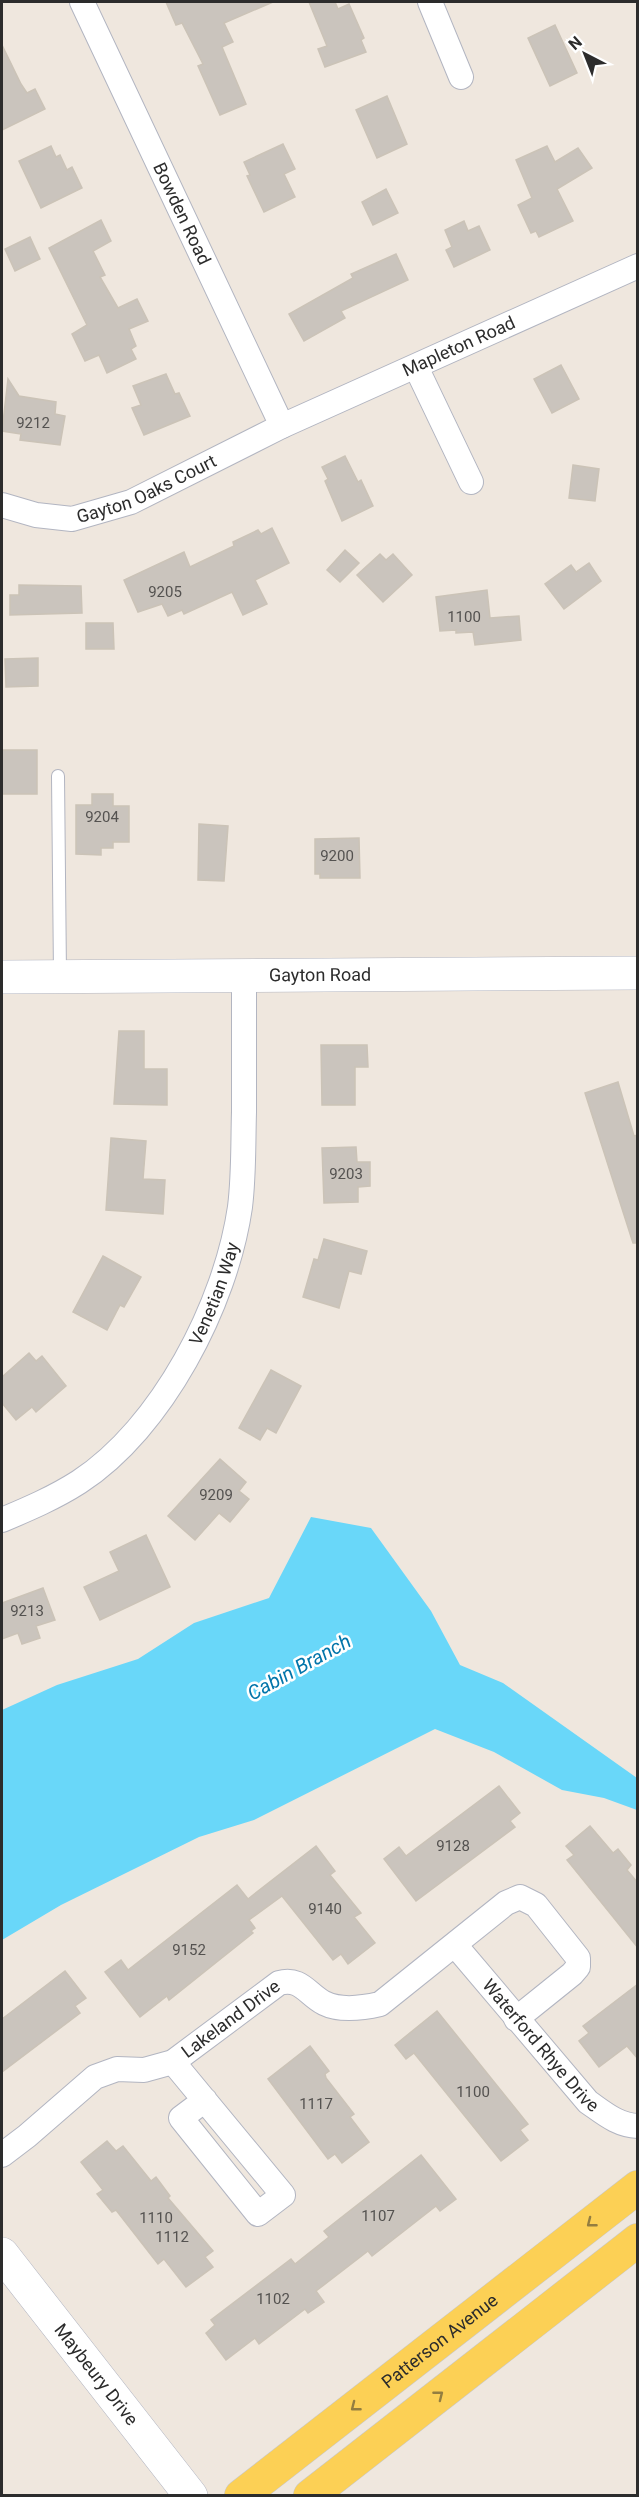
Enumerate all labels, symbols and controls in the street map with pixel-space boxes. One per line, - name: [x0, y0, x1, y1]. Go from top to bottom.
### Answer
- north arrow: [555, 24, 615, 84]
- text: N: [565, 32, 586, 54]
- street label: Bowden Road: [149, 159, 215, 268]
- street label: Mapleton Road: [399, 312, 518, 380]
- house number: 9212: [16, 414, 50, 432]
- street label: Gayton Oaks Court: [74, 450, 220, 527]
- house number: 9205: [148, 583, 182, 601]
- house number: 1100: [447, 608, 481, 626]
- house number: 9204: [85, 808, 119, 826]
- house number: 9200: [320, 847, 354, 865]
- street label: Gayton Road: [269, 964, 371, 985]
- house number: 9203: [329, 1165, 363, 1183]
- street label: Venetian Way: [185, 1240, 243, 1348]
- house number: 9209: [199, 1486, 233, 1504]
- house number: 9213: [10, 1602, 44, 1620]
- water label: Cabin Branch: [243, 1629, 355, 1705]
- house number: 9128: [436, 1837, 470, 1855]
- house number: 9140: [308, 1900, 342, 1918]
- house number: 9152: [172, 1941, 206, 1959]
- street label: Waterford Rhye Drive: [478, 1974, 603, 2116]
- street label: Lakeland Drive: [177, 1975, 284, 2062]
- house number: 1100: [456, 2083, 490, 2101]
- house number: 1117: [299, 2095, 333, 2113]
- house number: 1107: [361, 2207, 395, 2225]
- house number: 1110: [139, 2209, 173, 2227]
- one-way arrow: [587, 2215, 598, 2226]
- house number: 1112: [155, 2228, 189, 2246]
- street label: Patterson Avenue: [377, 2289, 502, 2393]
- house number: 1102: [256, 2290, 290, 2308]
- street label: Maybeury Drive: [50, 2319, 143, 2429]
- one-way arrow: [432, 2391, 443, 2402]
- one-way arrow: [350, 2400, 361, 2411]

